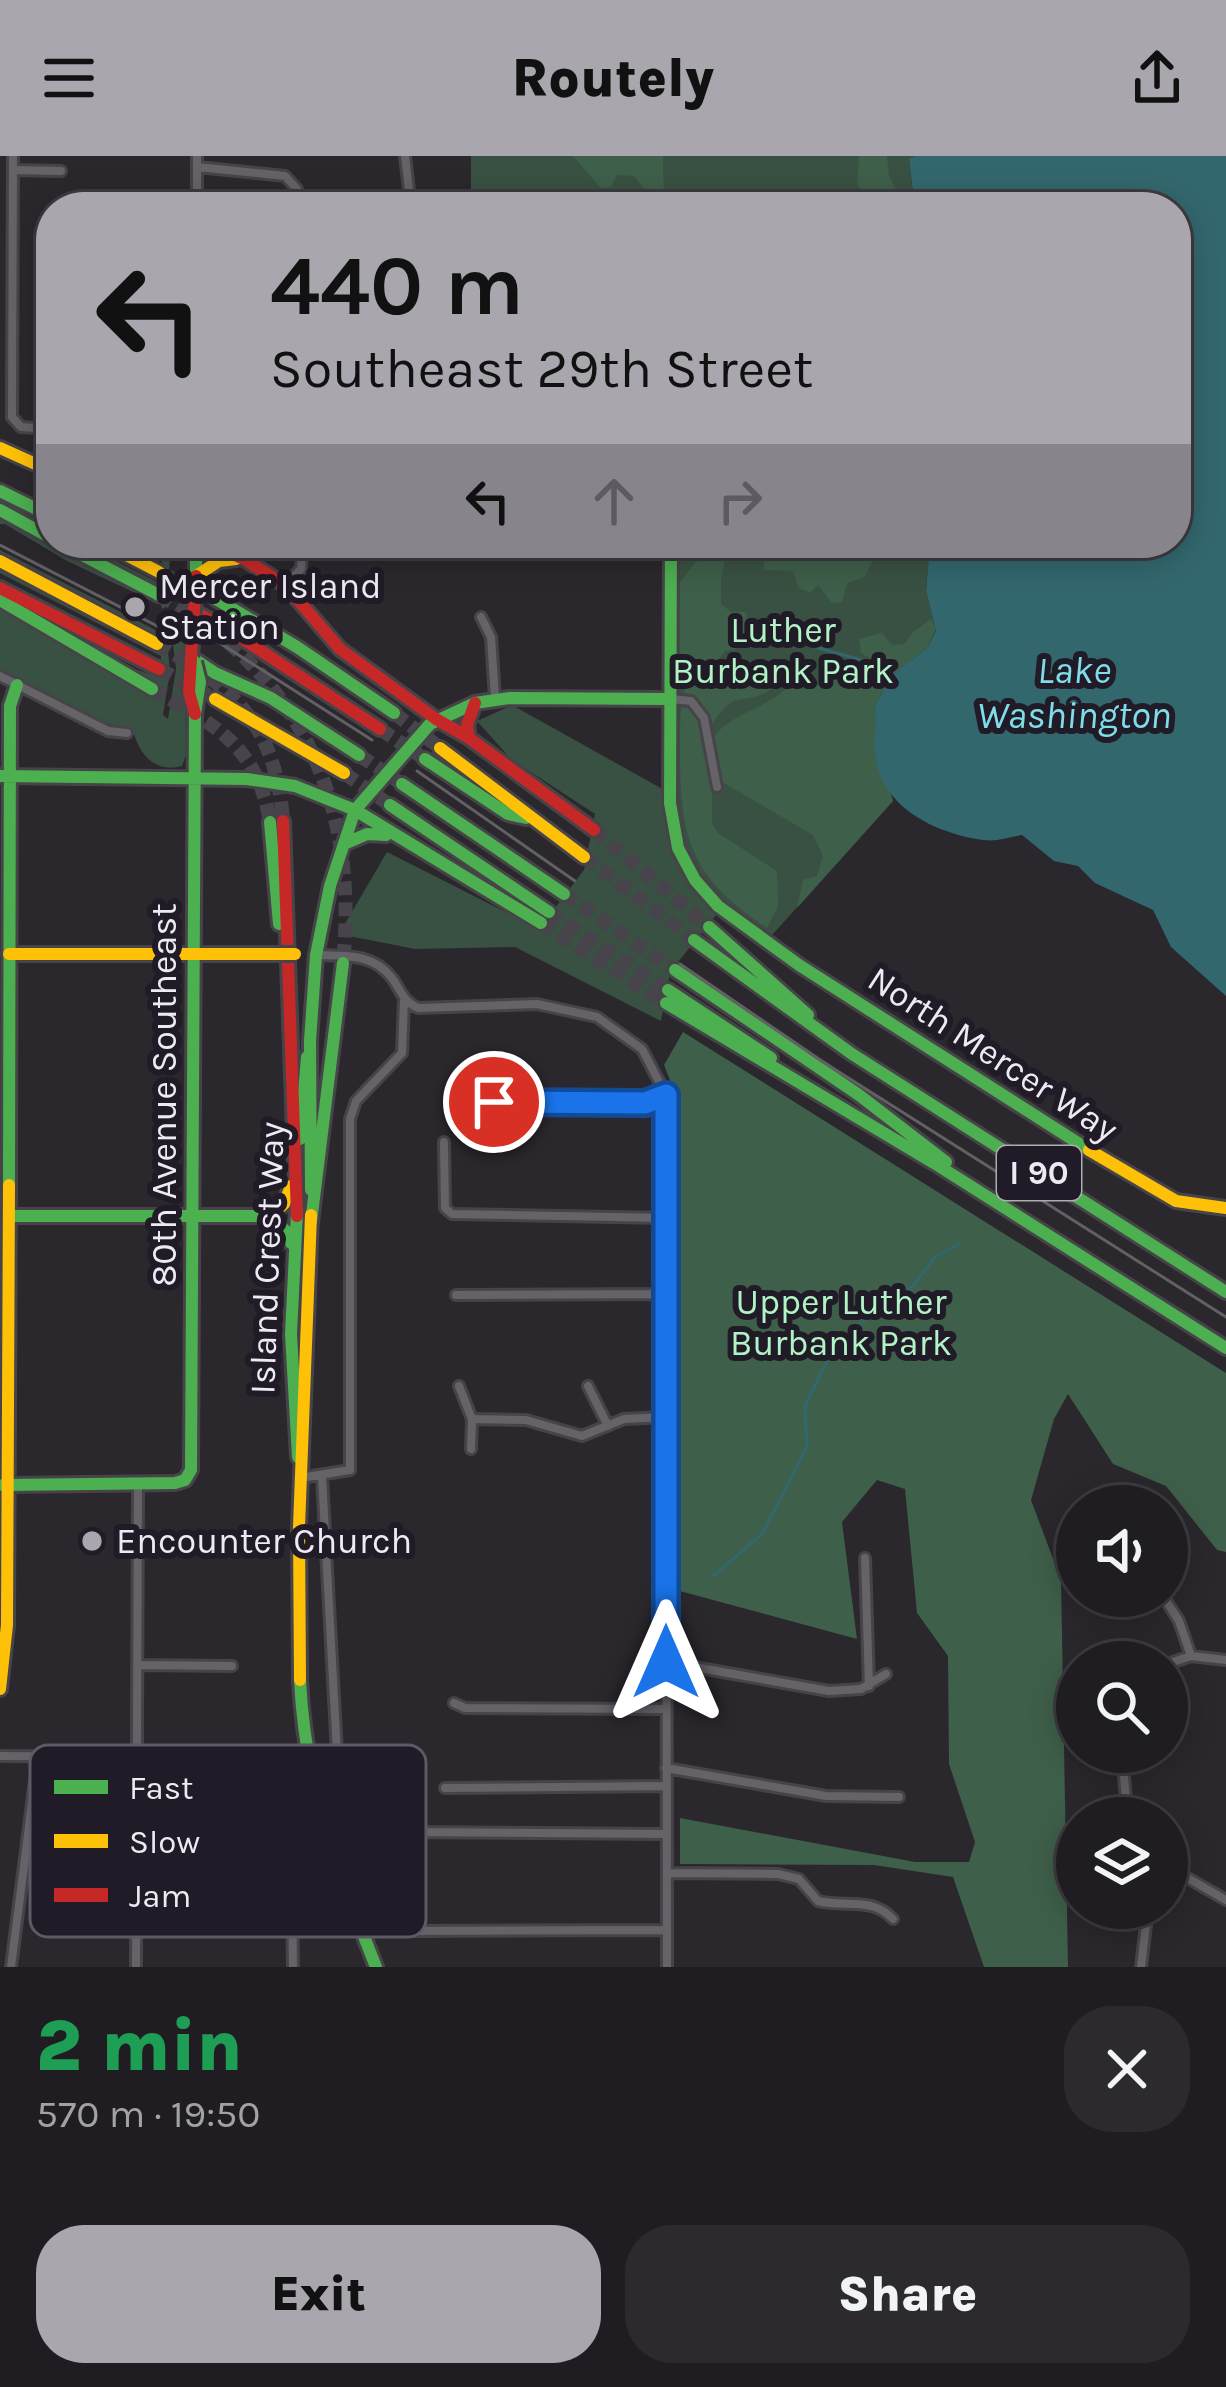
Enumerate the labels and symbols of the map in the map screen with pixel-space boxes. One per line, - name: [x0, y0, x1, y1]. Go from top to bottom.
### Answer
- place label: Mercer Island Station: [159, 565, 382, 648]
- marker: Mercer Island Station: [122, 594, 148, 620]
- park label: Luther Burbank Park: [672, 609, 894, 692]
- water label: Lake Washington: [977, 647, 1171, 738]
- street label: 80th Avenue Southeast: [143, 903, 185, 1287]
- street label: North Mercer Way: [860, 958, 1126, 1151]
- pin: [443, 1051, 545, 1153]
- street label: Island Crest Way: [241, 1121, 293, 1395]
- road number: I 90: [997, 1146, 1081, 1200]
- park label: Upper Luther Burbank Park: [730, 1281, 952, 1364]
- place label: Encounter Church: [116, 1520, 412, 1562]
- marker: Encounter Church: [79, 1528, 105, 1554]
- position arrow: [603, 1599, 729, 1725]
- legend: [30, 1745, 426, 1937]
- text: Fast: [129, 1769, 193, 1807]
- text: Slow: [129, 1823, 200, 1861]
- text: Jam: [129, 1877, 191, 1915]

